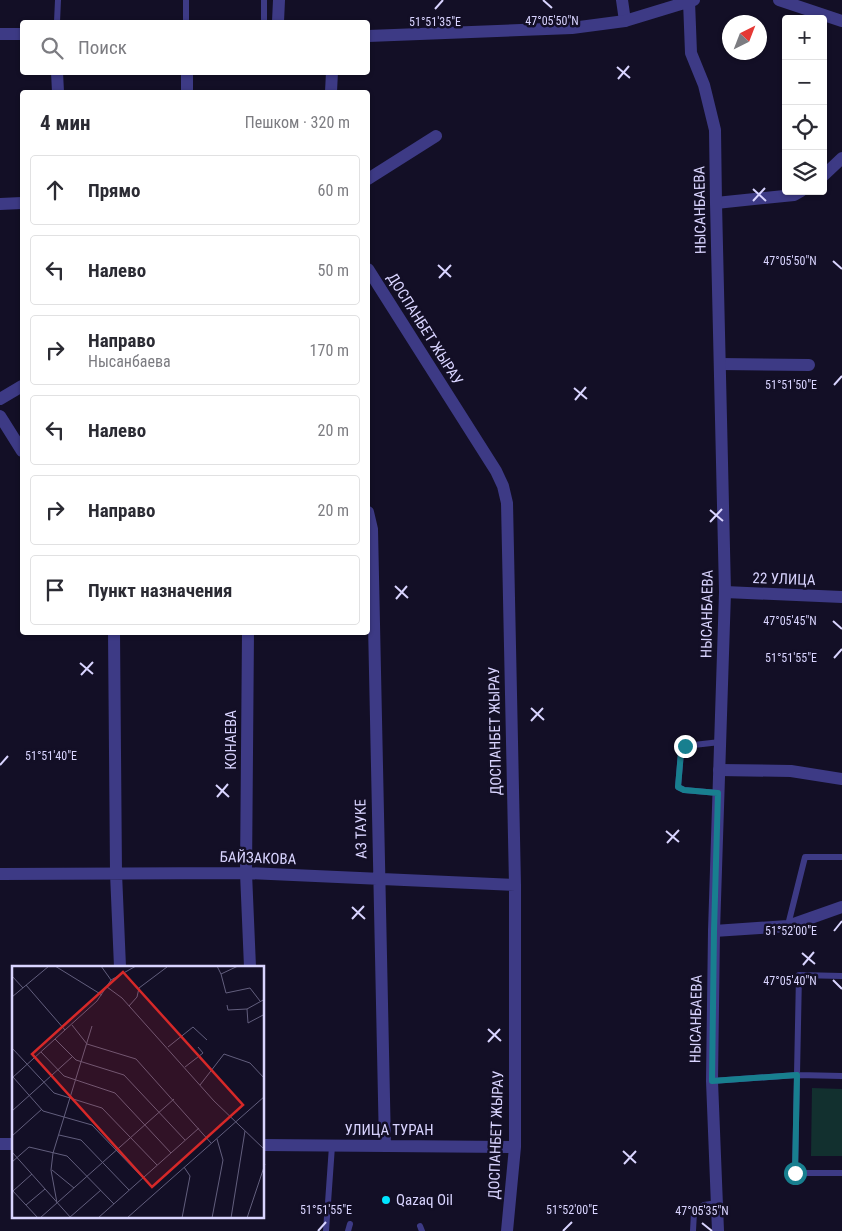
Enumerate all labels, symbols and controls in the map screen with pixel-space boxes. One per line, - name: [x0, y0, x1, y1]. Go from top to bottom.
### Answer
- text: 47°05'50"N: [525, 14, 579, 28]
- text: 51°51'35"E: [409, 15, 461, 29]
- north arrow: [722, 15, 767, 60]
- map controls: [782, 15, 827, 195]
- button: +: [782, 15, 827, 60]
- search box: [20, 20, 370, 75]
- icon: search: [38, 34, 66, 62]
- text: Поиск: [78, 36, 127, 59]
- button: −: [782, 60, 827, 105]
- button: locate: [782, 105, 827, 150]
- text: 4 мин: [40, 111, 90, 135]
- text: Пешком · 320 m: [245, 113, 350, 132]
- button: layers: [782, 150, 827, 195]
- street label: НЫСАНБАЕВА: [690, 165, 710, 254]
- icon: ahead: [41, 176, 69, 204]
- text: Прямо: [88, 179, 141, 202]
- text: 60 m: [317, 181, 349, 200]
- text: 47°05'50"N: [763, 254, 817, 268]
- icon: left: [41, 256, 69, 284]
- text: Налево: [88, 259, 146, 282]
- text: 50 m: [317, 261, 349, 280]
- street label: ДОСПАНБЕТ ЖЫРАУ: [383, 270, 467, 388]
- text: Направо: [88, 329, 155, 352]
- icon: right: [41, 336, 69, 364]
- text: 170 m: [310, 341, 349, 360]
- text: Нысанбаева: [88, 352, 171, 371]
- text: 51°51'50"E: [765, 378, 817, 392]
- icon: left: [41, 416, 69, 444]
- text: Налево: [88, 419, 146, 442]
- text: 20 m: [317, 421, 349, 440]
- icon: right: [41, 496, 69, 524]
- text: Направо: [88, 499, 155, 522]
- text: 20 m: [317, 501, 349, 520]
- street label: НЫСАНБАЕВА: [697, 569, 717, 658]
- street label: 22 УЛИЦА: [752, 569, 816, 589]
- icon: arrive: [41, 576, 69, 604]
- text: Пункт назначения: [88, 579, 232, 602]
- text: 47°05'45"N: [763, 614, 817, 628]
- text: 51°51'55"E: [765, 651, 817, 665]
- street label: ДОСПАНБЕТ ЖЫРАУ: [485, 667, 505, 795]
- street label: КОНАЕВА: [222, 710, 240, 770]
- route end: [674, 735, 697, 758]
- text: 51°51'40"E: [25, 749, 77, 763]
- street label: АЗ ТАУКЕ: [351, 799, 371, 859]
- street label: БАЙЗАКОВА: [219, 848, 297, 868]
- text: 51°52'00"E: [765, 924, 817, 938]
- inset map: [12, 966, 265, 1218]
- street label: НЫСАНБАЕВА: [686, 974, 706, 1063]
- text: 47°05'40"N: [763, 974, 817, 988]
- street label: ДОСПАНБЕТ ЖЫРАУ: [485, 1070, 507, 1200]
- street label: УЛИЦА ТУРАН: [344, 1121, 434, 1139]
- route start: [784, 1162, 807, 1185]
- place label: Qazaq Oil: [396, 1191, 453, 1209]
- marker: Qazaq Oil: [380, 1194, 392, 1206]
- text: 51°51'55"E: [300, 1203, 352, 1217]
- text: 51°52'00"E: [546, 1203, 598, 1217]
- text: 47°05'35"N: [675, 1204, 729, 1218]

